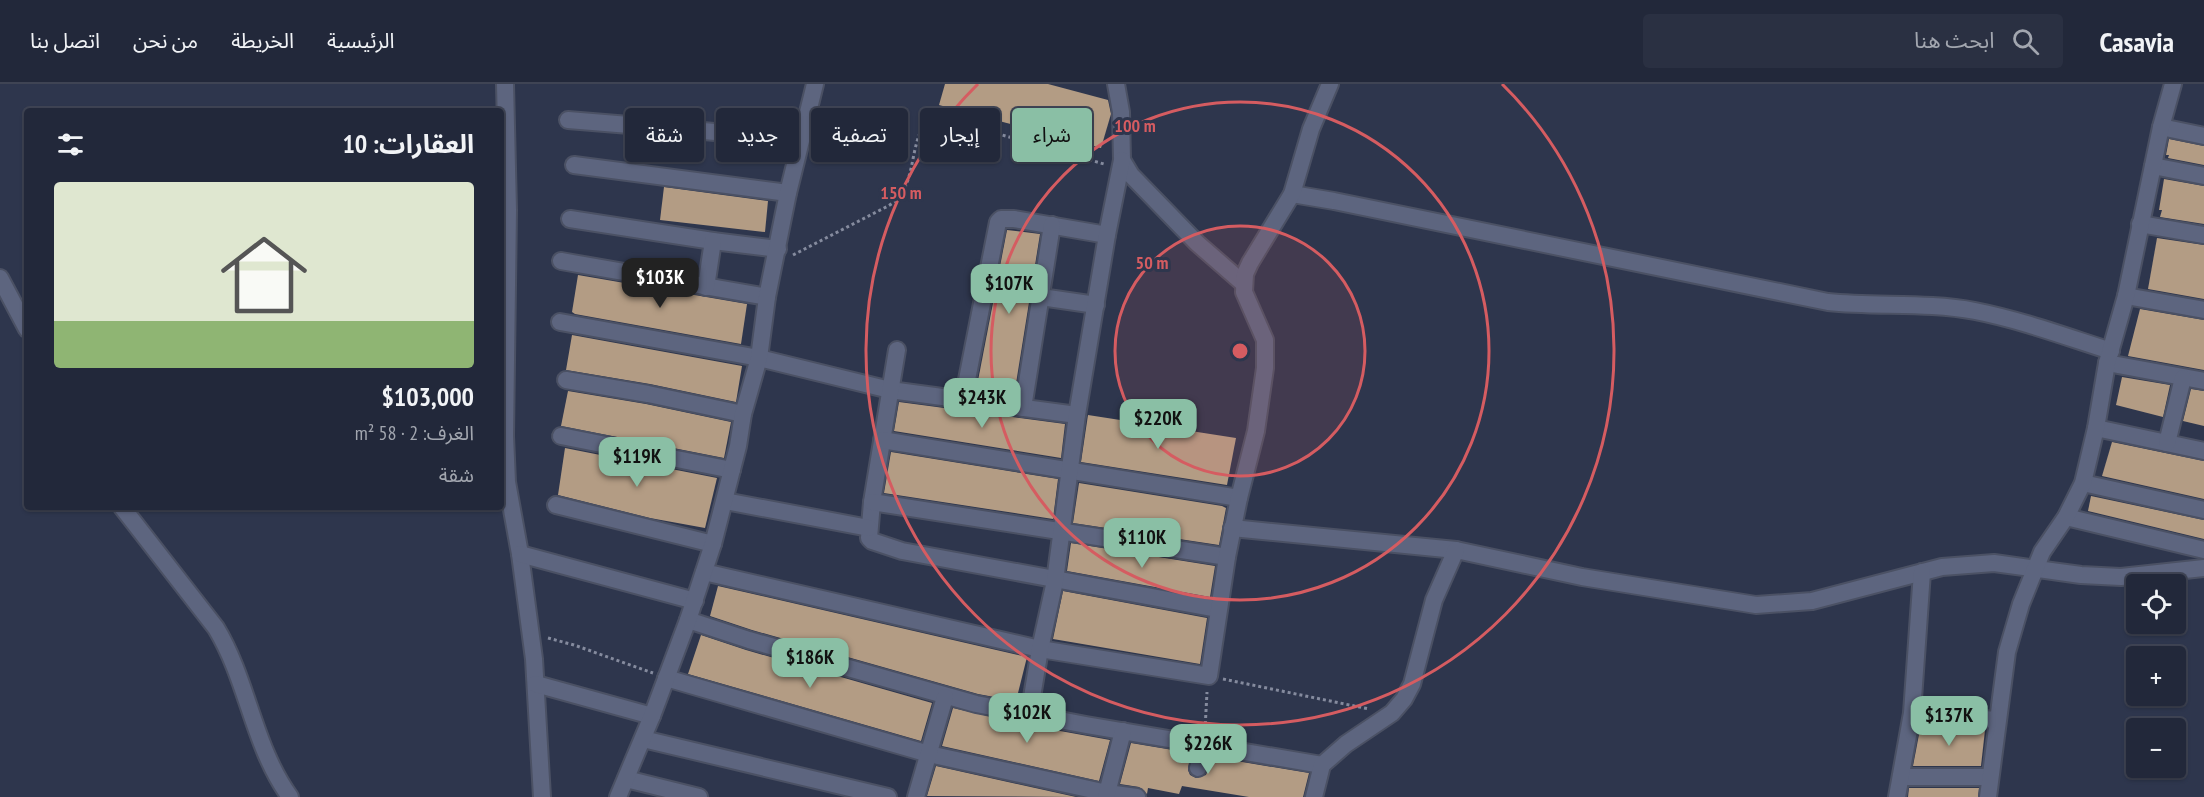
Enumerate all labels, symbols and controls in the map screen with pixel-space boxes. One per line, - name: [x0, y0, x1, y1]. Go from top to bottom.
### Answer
- search box: [1643, 14, 2063, 68]
- text: Casavia: [2099, 23, 2174, 60]
- icon: search: [2009, 25, 2042, 58]
- text: ابحث هنا: [1914, 26, 1994, 54]
- text: اتصل بنا: [30, 27, 100, 54]
- text: من نحن: [133, 27, 198, 54]
- text: الخريطة: [231, 27, 294, 54]
- text: الرئيسية: [327, 27, 395, 54]
- chip: شقة: [625, 108, 704, 162]
- chip: جديد: [716, 108, 799, 162]
- chip: تصفية: [811, 108, 908, 162]
- chip: إيجار: [920, 108, 1000, 162]
- chip: شراء: [1012, 108, 1092, 162]
- text: 100 m: [1114, 114, 1156, 137]
- text: العقارات: 10: [342, 127, 474, 160]
- icon: filters: [54, 128, 87, 161]
- text: 150 m: [880, 181, 922, 204]
- icon: home: [210, 221, 318, 329]
- text: 50 m: [1136, 251, 1168, 274]
- pin: $103K: [618, 258, 702, 309]
- text: $103K: [636, 264, 684, 290]
- pin: $107K: [967, 264, 1051, 315]
- text: $107K: [985, 270, 1033, 296]
- centre of rings: [1230, 341, 1250, 361]
- pin: $243K: [940, 378, 1024, 429]
- text: $103,000: [381, 380, 474, 413]
- text: $243K: [958, 384, 1006, 410]
- pin: $220K: [1116, 399, 1200, 450]
- text: $220K: [1134, 405, 1182, 431]
- text: الغرف: 2 · 58 m²: [355, 420, 474, 446]
- pin: $119K: [595, 437, 679, 488]
- text: $119K: [613, 443, 661, 469]
- text: شقة: [439, 462, 474, 488]
- pin: $110K: [1100, 518, 1184, 569]
- text: $110K: [1118, 524, 1166, 550]
- map controls: [2126, 574, 2186, 778]
- button: locate: [2126, 574, 2186, 634]
- pin: $186K: [768, 638, 852, 689]
- text: $186K: [786, 644, 834, 670]
- button: +: [2126, 646, 2186, 706]
- pin: $102K: [985, 693, 1069, 744]
- pin: $137K: [1907, 696, 1991, 747]
- text: $102K: [1003, 699, 1051, 725]
- text: $137K: [1925, 702, 1973, 728]
- button: −: [2126, 718, 2186, 778]
- pin: $226K: [1166, 724, 1250, 775]
- text: $226K: [1184, 730, 1232, 756]

